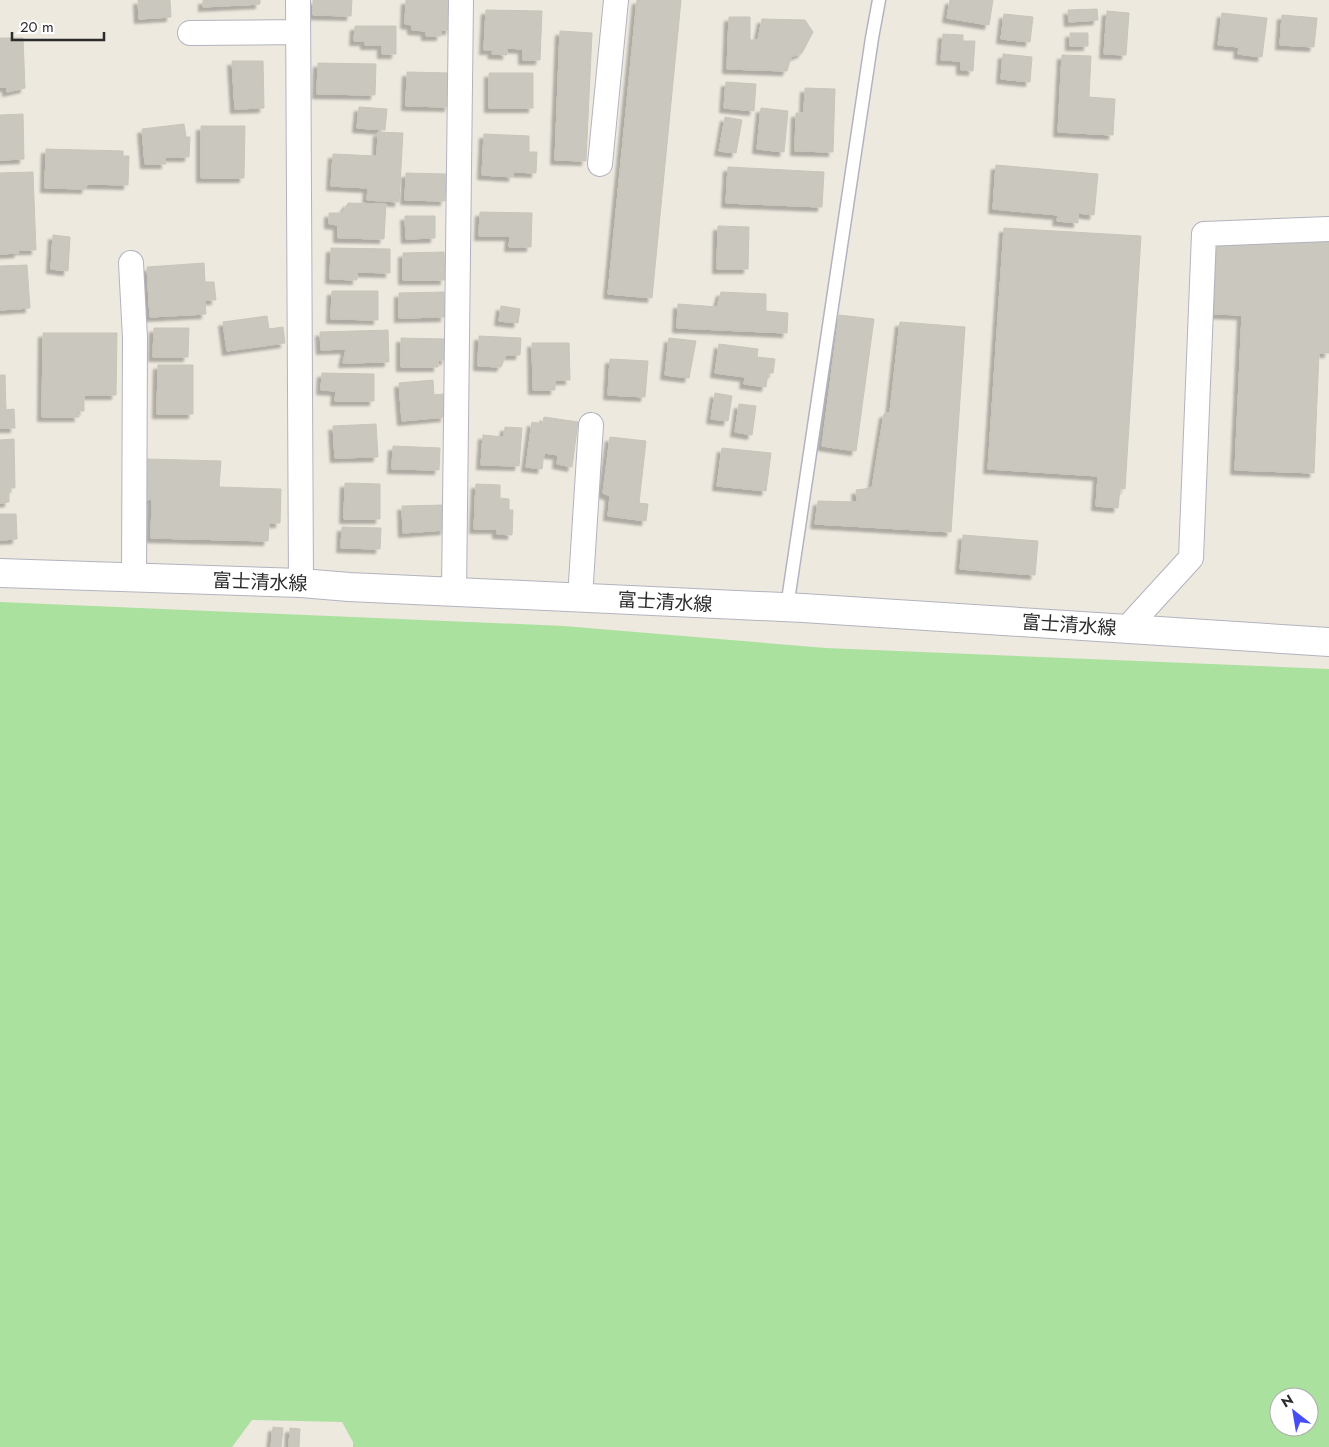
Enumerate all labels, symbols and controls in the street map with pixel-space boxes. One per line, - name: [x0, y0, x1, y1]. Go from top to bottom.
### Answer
- scale bar: [12, 10, 105, 42]
- text: 20 m: [20, 16, 54, 38]
- street label: 富士清水線: [212, 567, 308, 597]
- street label: 富士清水線: [617, 586, 713, 618]
- street label: 富士清水線: [1021, 608, 1117, 642]
- north arrow: [1269, 1387, 1319, 1437]
- text: N: [1277, 1389, 1297, 1412]

